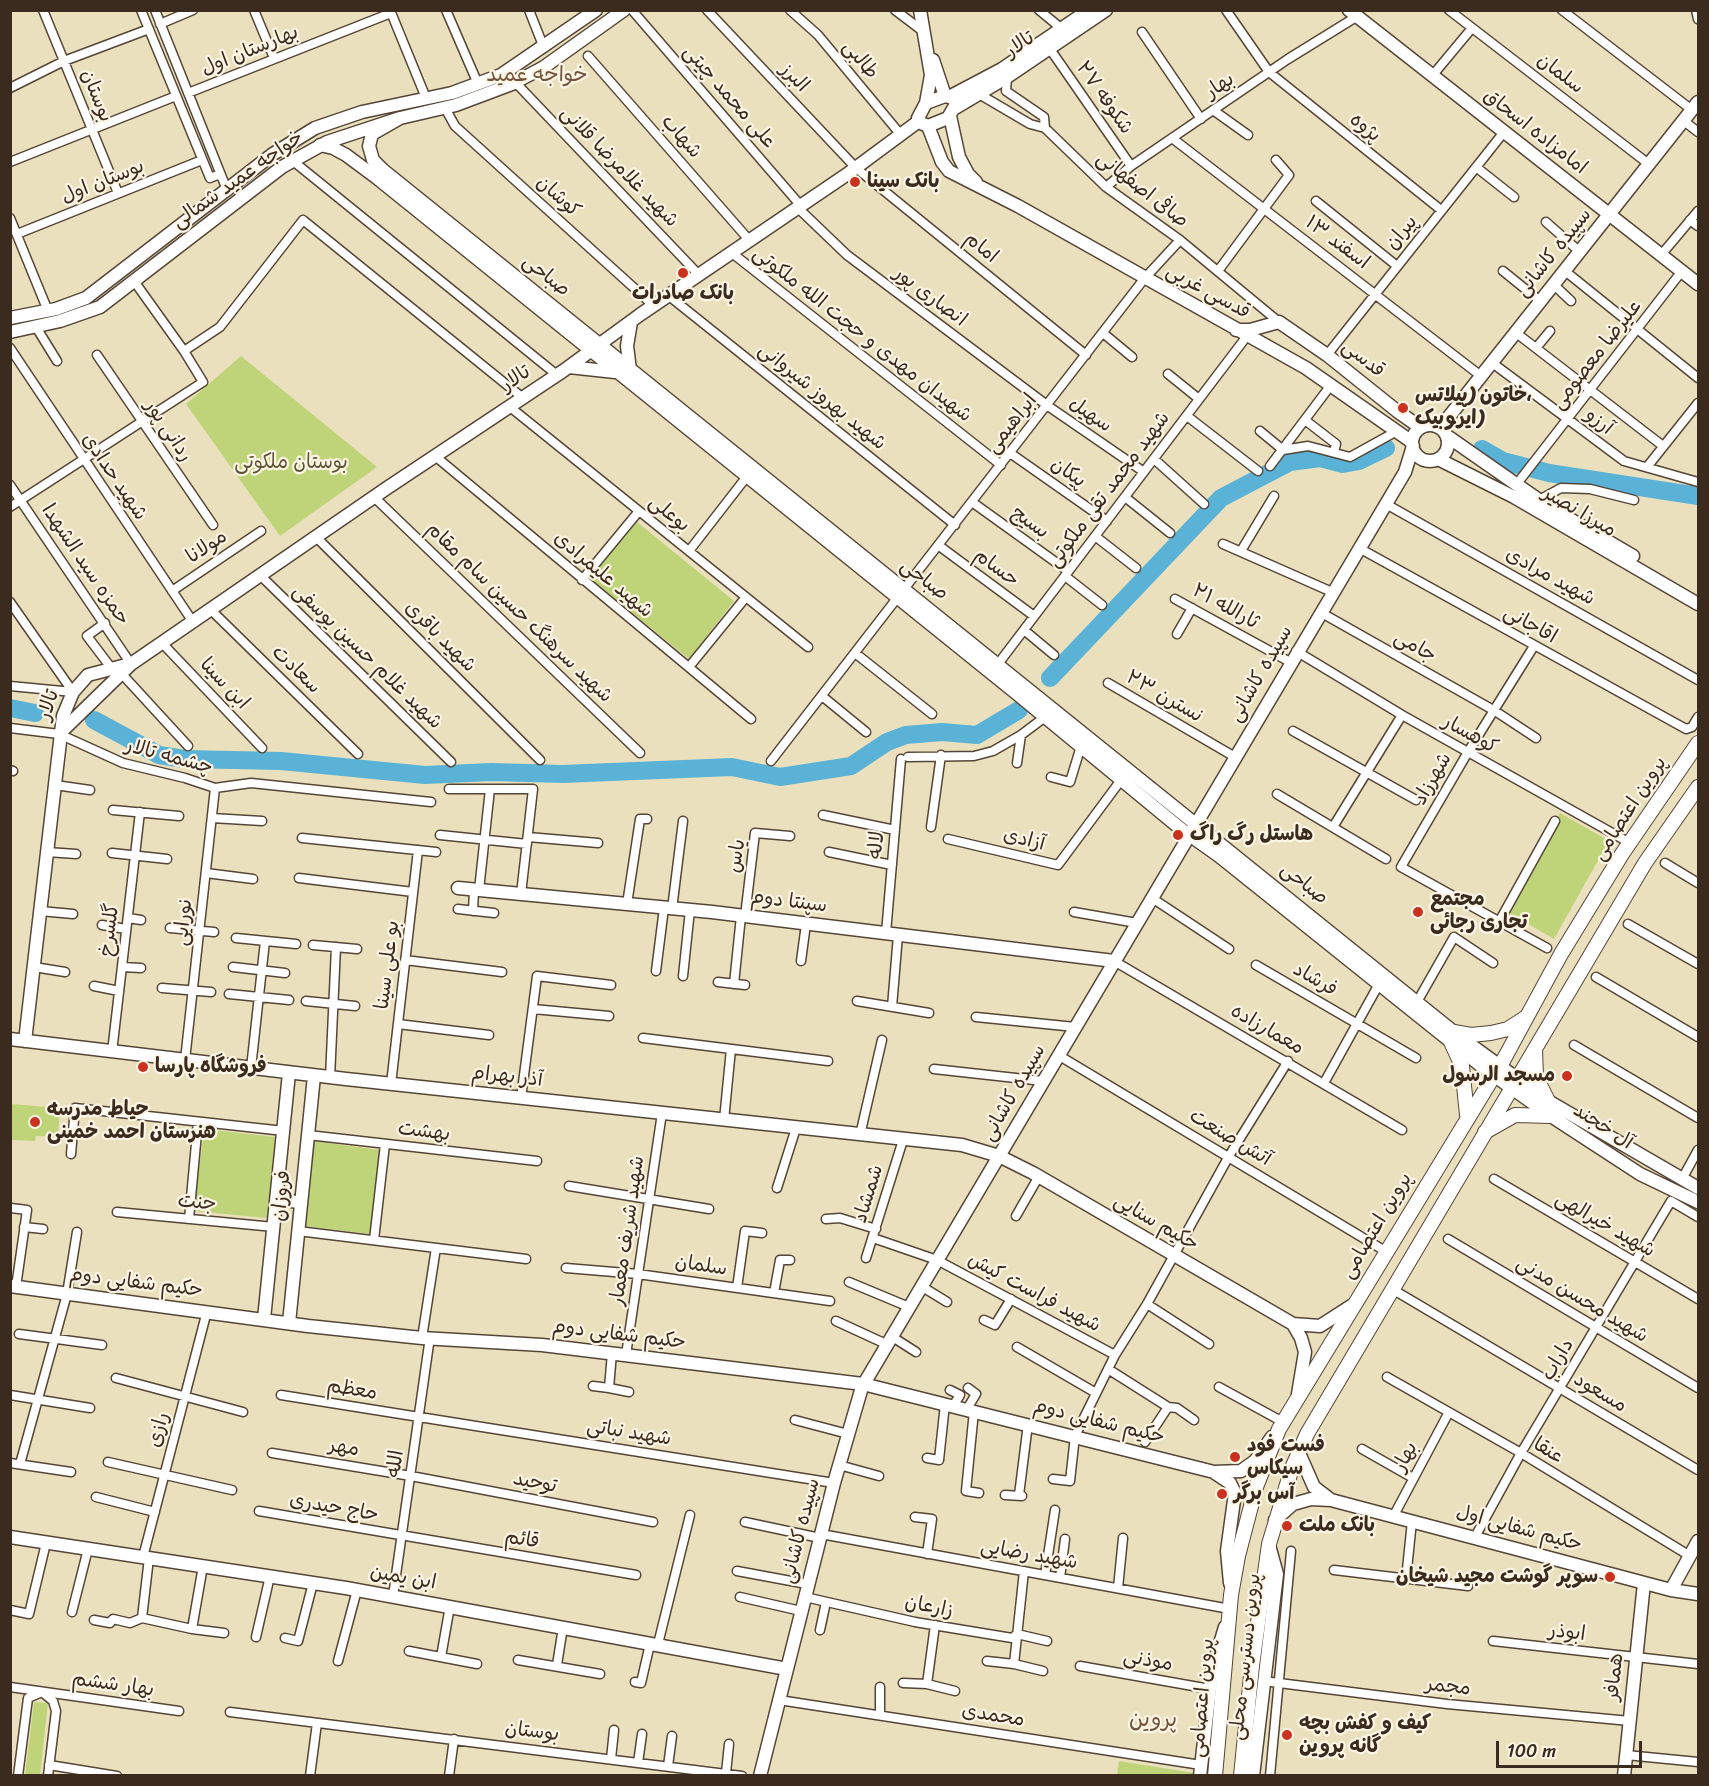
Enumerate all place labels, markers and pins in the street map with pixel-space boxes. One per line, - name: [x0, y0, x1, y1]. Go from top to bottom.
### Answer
- place label: بانک سینا: [867, 170, 939, 194]
- marker: بانک سینا: [848, 175, 862, 189]
- marker: بانک صادرات: [676, 266, 690, 280]
- place label: بانک صادرات: [632, 282, 734, 306]
- place label: خاتون (پیلاتس، ایروبیک): [1415, 384, 1532, 431]
- marker: خاتون (پیلاتس، ایروبیک): [1396, 401, 1410, 415]
- place label: هاستل رگ راگ: [1190, 823, 1313, 847]
- marker: هاستل رگ راگ: [1171, 828, 1185, 842]
- place label: مجتمع تجاری رجائی: [1430, 888, 1528, 935]
- marker: مجتمع تجاری رجائی: [1411, 905, 1425, 919]
- place label: فروشگاه پارسا: [155, 1055, 267, 1079]
- marker: فروشگاه پارسا: [136, 1060, 150, 1074]
- place label: مسجد الرسول: [1442, 1064, 1555, 1088]
- marker: مسجد الرسول: [1560, 1069, 1574, 1083]
- place label: حیاط مدرسه هنرستان احمد خمینی: [47, 1098, 216, 1145]
- marker: حیاط مدرسه هنرستان احمد خمینی: [28, 1115, 42, 1129]
- place label: فست فود سیکاس: [1247, 1434, 1325, 1481]
- marker: فست فود سیکاس: [1228, 1450, 1242, 1464]
- place label: آس برگر: [1234, 1482, 1294, 1506]
- marker: آس برگر: [1215, 1487, 1229, 1501]
- place label: بانک ملت: [1299, 1514, 1375, 1538]
- marker: بانک ملت: [1280, 1519, 1294, 1533]
- place label: سوپر گوشت مجید شیخان: [1396, 1565, 1598, 1589]
- marker: سوپر گوشت مجید شیخان: [1603, 1570, 1617, 1584]
- place label: کیف و کفش بچه گانه پروین: [1299, 1712, 1431, 1759]
- marker: کیف و کفش بچه گانه پروین: [1280, 1728, 1294, 1742]

